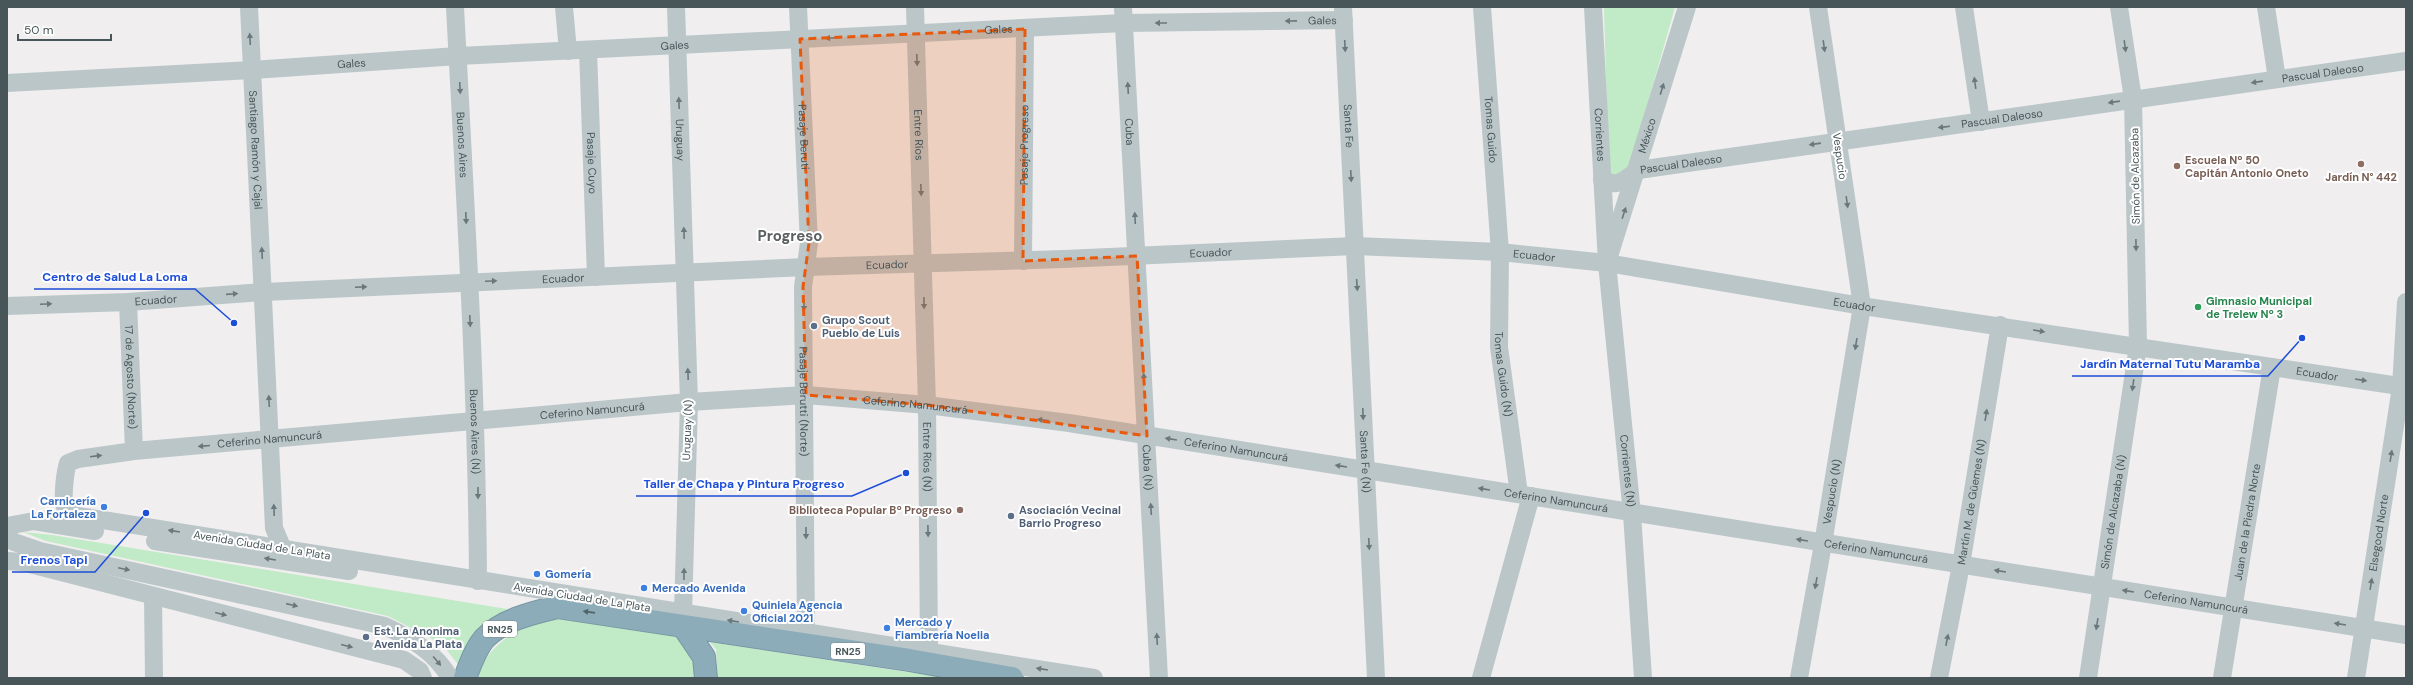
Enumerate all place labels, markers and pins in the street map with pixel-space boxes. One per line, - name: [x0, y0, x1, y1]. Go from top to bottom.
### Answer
- place label: Escuela Nº 50 Capitán Antonio Oneto: [2185, 153, 2309, 180]
- marker: Jardín N° 442: [2356, 159, 2366, 169]
- marker: Escuela Nº 50 Capitán Antonio Oneto: [2172, 161, 2182, 171]
- place label: Jardín N° 442: [2325, 170, 2397, 184]
- callout: Centro de Salud La Loma: [34, 265, 195, 289]
- place label: Gimnasio Municipal de Trelew Nº 3: [2206, 294, 2312, 321]
- marker: Gimnasio Municipal de Trelew Nº 3: [2193, 302, 2203, 312]
- place label: Grupo Scout Pueblo de Luis: [822, 313, 900, 340]
- marker: Grupo Scout Pueblo de Luis: [809, 321, 819, 331]
- callout: Jardín Maternal Tutu Maramba: [2072, 352, 2268, 376]
- callout: Taller de Chapa y Pintura Progreso: [636, 472, 852, 496]
- place label: Carnicería La Fortaleza: [31, 494, 96, 521]
- marker: Carnicería La Fortaleza: [99, 502, 109, 512]
- place label: Biblioteca Popular Bº Progreso: [789, 503, 952, 517]
- place label: Asociación Vecinal Barrio Progreso: [1019, 503, 1121, 530]
- marker: Biblioteca Popular Bº Progreso: [955, 505, 965, 515]
- marker: Asociación Vecinal Barrio Progreso: [1006, 511, 1016, 521]
- callout: Frenos Tapi: [12, 548, 95, 572]
- place label: Gomería: [545, 567, 591, 581]
- marker: Gomería: [532, 569, 542, 579]
- place label: Mercado Avenida: [652, 581, 746, 595]
- marker: Mercado Avenida: [639, 583, 649, 593]
- place label: Quiniela Agencia Oficial 2021: [752, 598, 843, 625]
- marker: Quiniela Agencia Oficial 2021: [739, 606, 749, 616]
- place label: Mercado y Fiambrería Noelia: [895, 615, 989, 642]
- marker: Mercado y Fiambrería Noelia: [882, 623, 892, 633]
- place label: Est. La Anonima Avenida La Plata: [374, 624, 462, 651]
- marker: Est. La Anonima Avenida La Plata: [361, 632, 371, 642]

